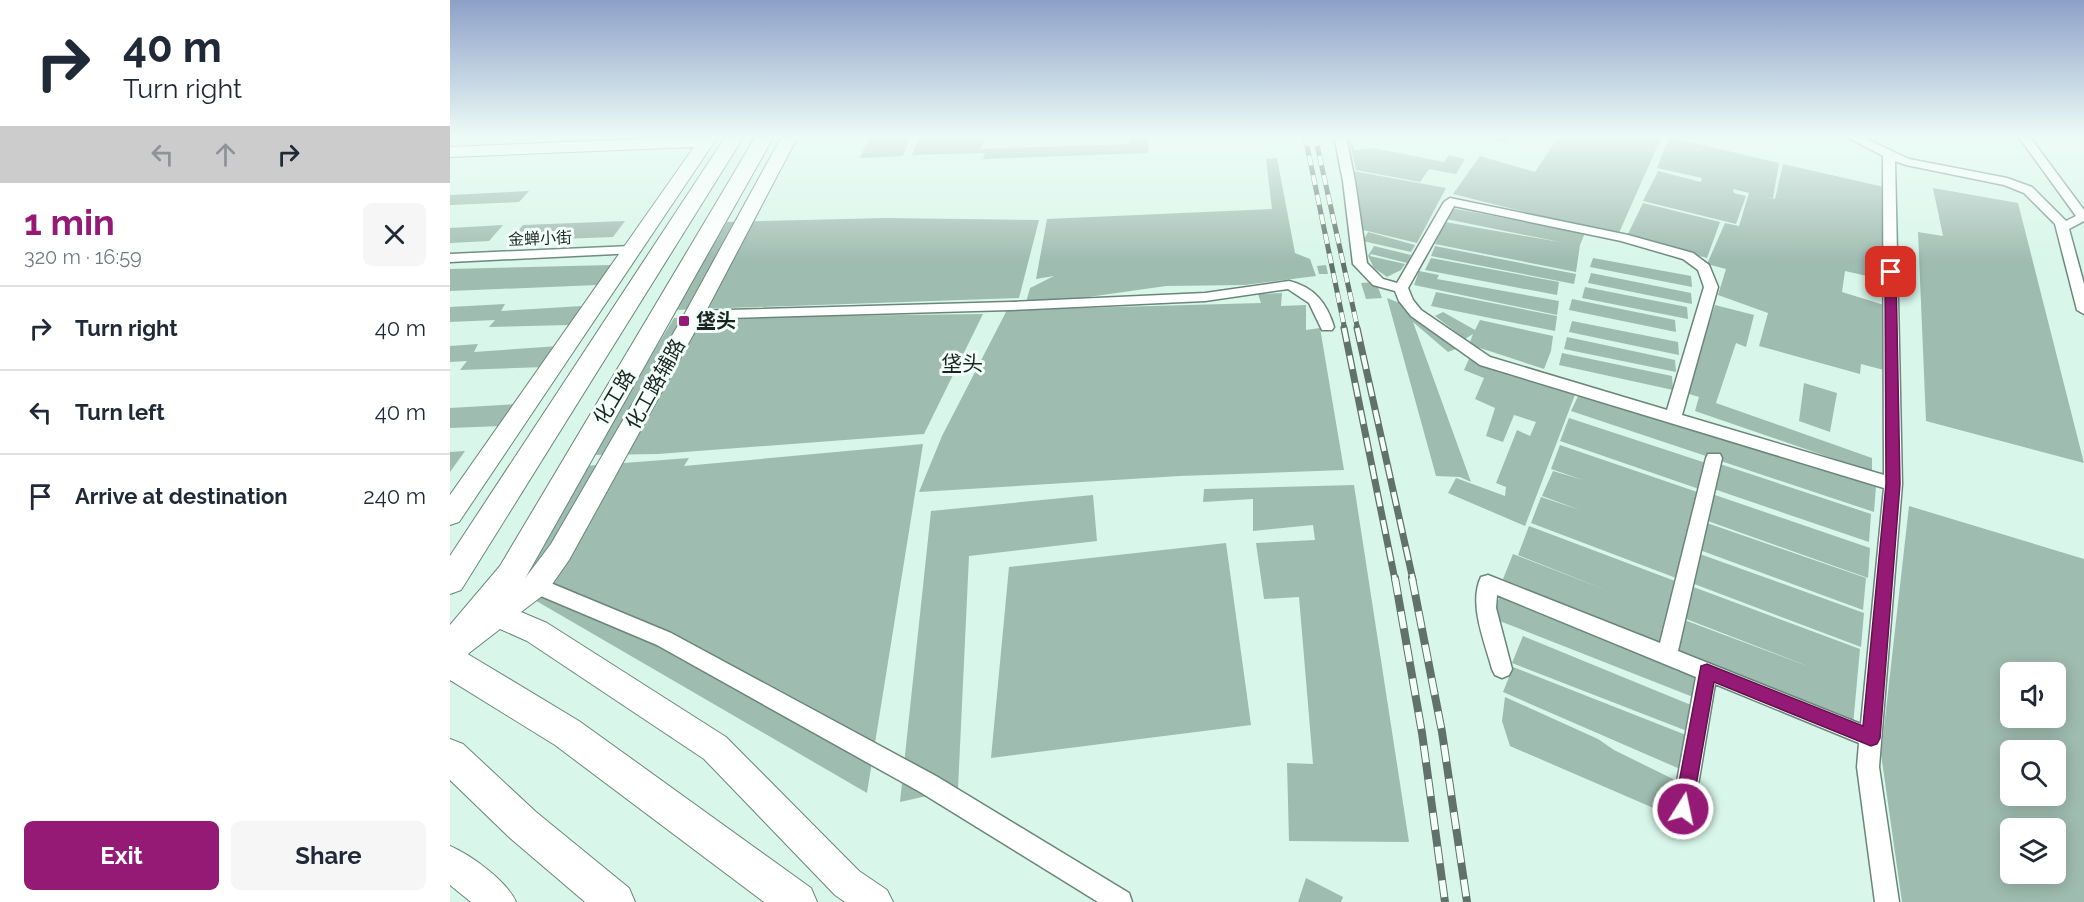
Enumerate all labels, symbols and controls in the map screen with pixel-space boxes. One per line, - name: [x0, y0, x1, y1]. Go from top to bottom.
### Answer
- text: 40 m: [123, 23, 222, 72]
- icon: right: [24, 24, 102, 102]
- text: Turn right: [123, 73, 242, 104]
- icon: left: [146, 138, 179, 171]
- icon: ahead: [209, 138, 242, 171]
- icon: right: [272, 138, 305, 171]
- text: 1 min: [24, 201, 115, 243]
- button: close: [363, 203, 426, 266]
- street label: 金蝉小街: [508, 228, 572, 249]
- text: 320 m · 16:59: [24, 245, 142, 269]
- pin: [1865, 246, 1916, 297]
- icon: arrive: [1874, 255, 1907, 288]
- place label: 垡头: [696, 309, 736, 333]
- icon: right: [24, 312, 57, 345]
- marker: 垡头: [677, 314, 691, 328]
- text: Turn right: [75, 315, 178, 341]
- text: 40 m: [375, 315, 426, 341]
- street label: 化工路辅路: [620, 334, 690, 434]
- district label: 垡头: [941, 351, 983, 376]
- street label: 化工路: [588, 365, 640, 429]
- icon: left: [24, 396, 57, 429]
- text: Turn left: [75, 399, 165, 425]
- text: 40 m: [375, 399, 426, 425]
- icon: arrive: [24, 480, 57, 513]
- text: Arrive at destination: [75, 483, 288, 509]
- text: 240 m: [363, 483, 426, 509]
- map controls: [2000, 662, 2066, 884]
- button: sound: [2000, 662, 2066, 728]
- button: search: [2000, 740, 2066, 806]
- position arrow: [1651, 777, 1715, 841]
- button: layers: [2000, 818, 2066, 884]
- button: Exit: [24, 821, 219, 890]
- button: Share: [231, 821, 426, 890]

